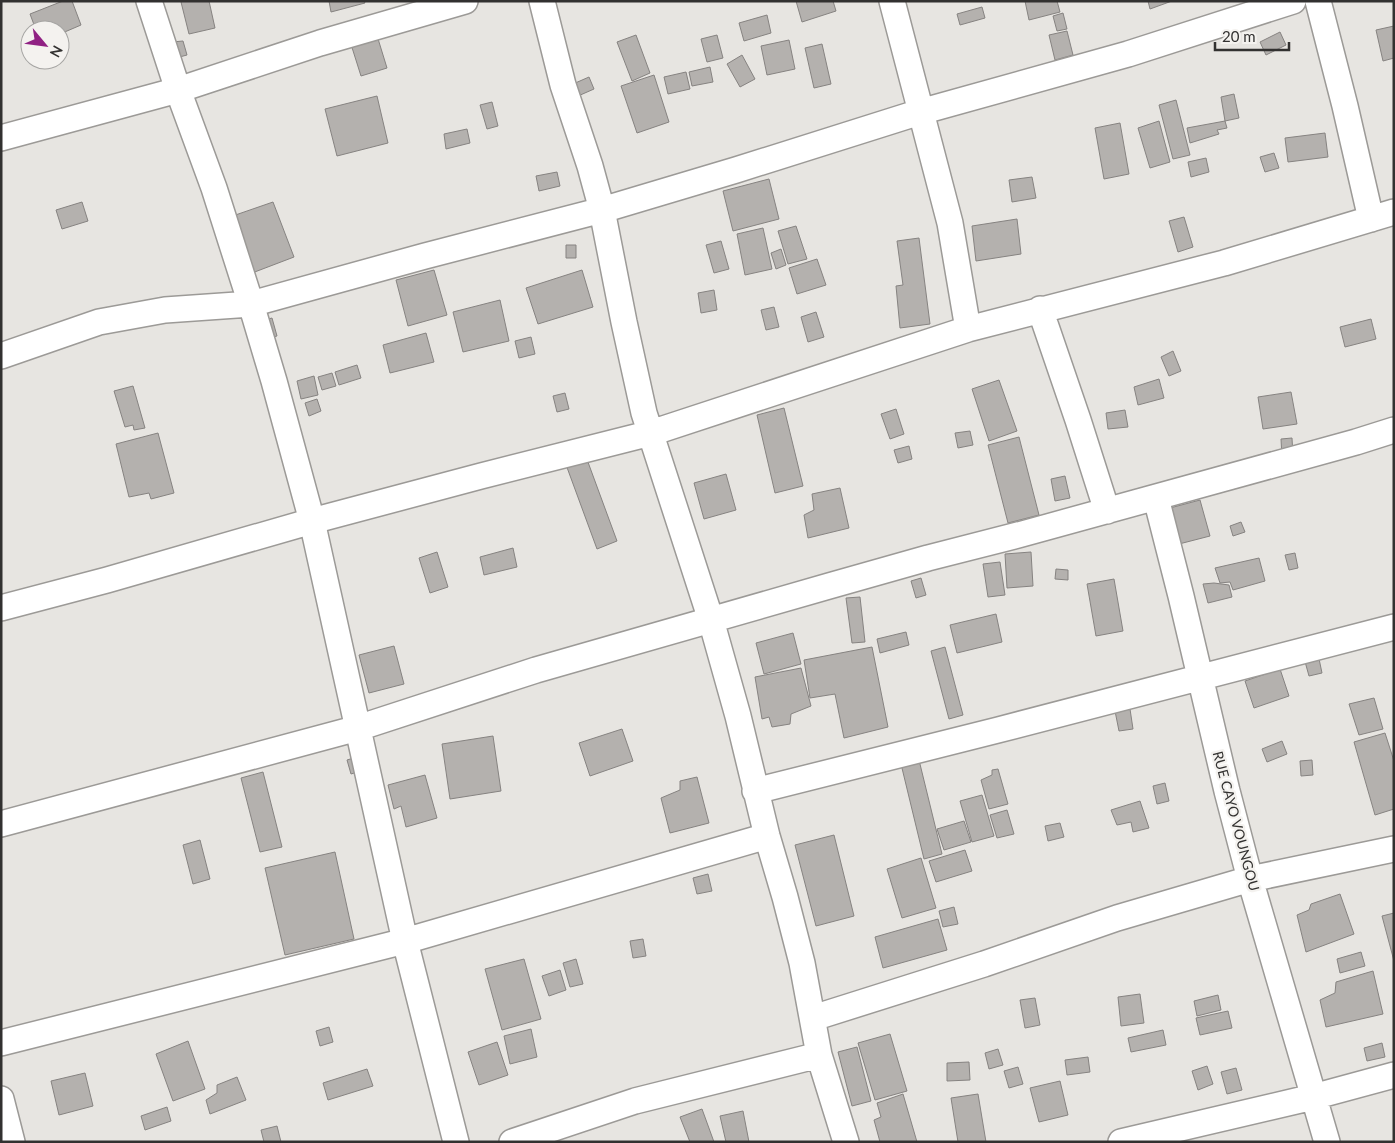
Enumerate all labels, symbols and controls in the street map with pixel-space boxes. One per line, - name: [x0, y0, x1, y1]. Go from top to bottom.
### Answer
- north arrow: [20, 20, 70, 70]
- scale bar: [1215, 20, 1289, 52]
- text: 20 m: [1222, 27, 1256, 45]
- text: N: [47, 43, 67, 60]
- street label: RUE CAYO VOUNGOU: [1210, 749, 1263, 893]

